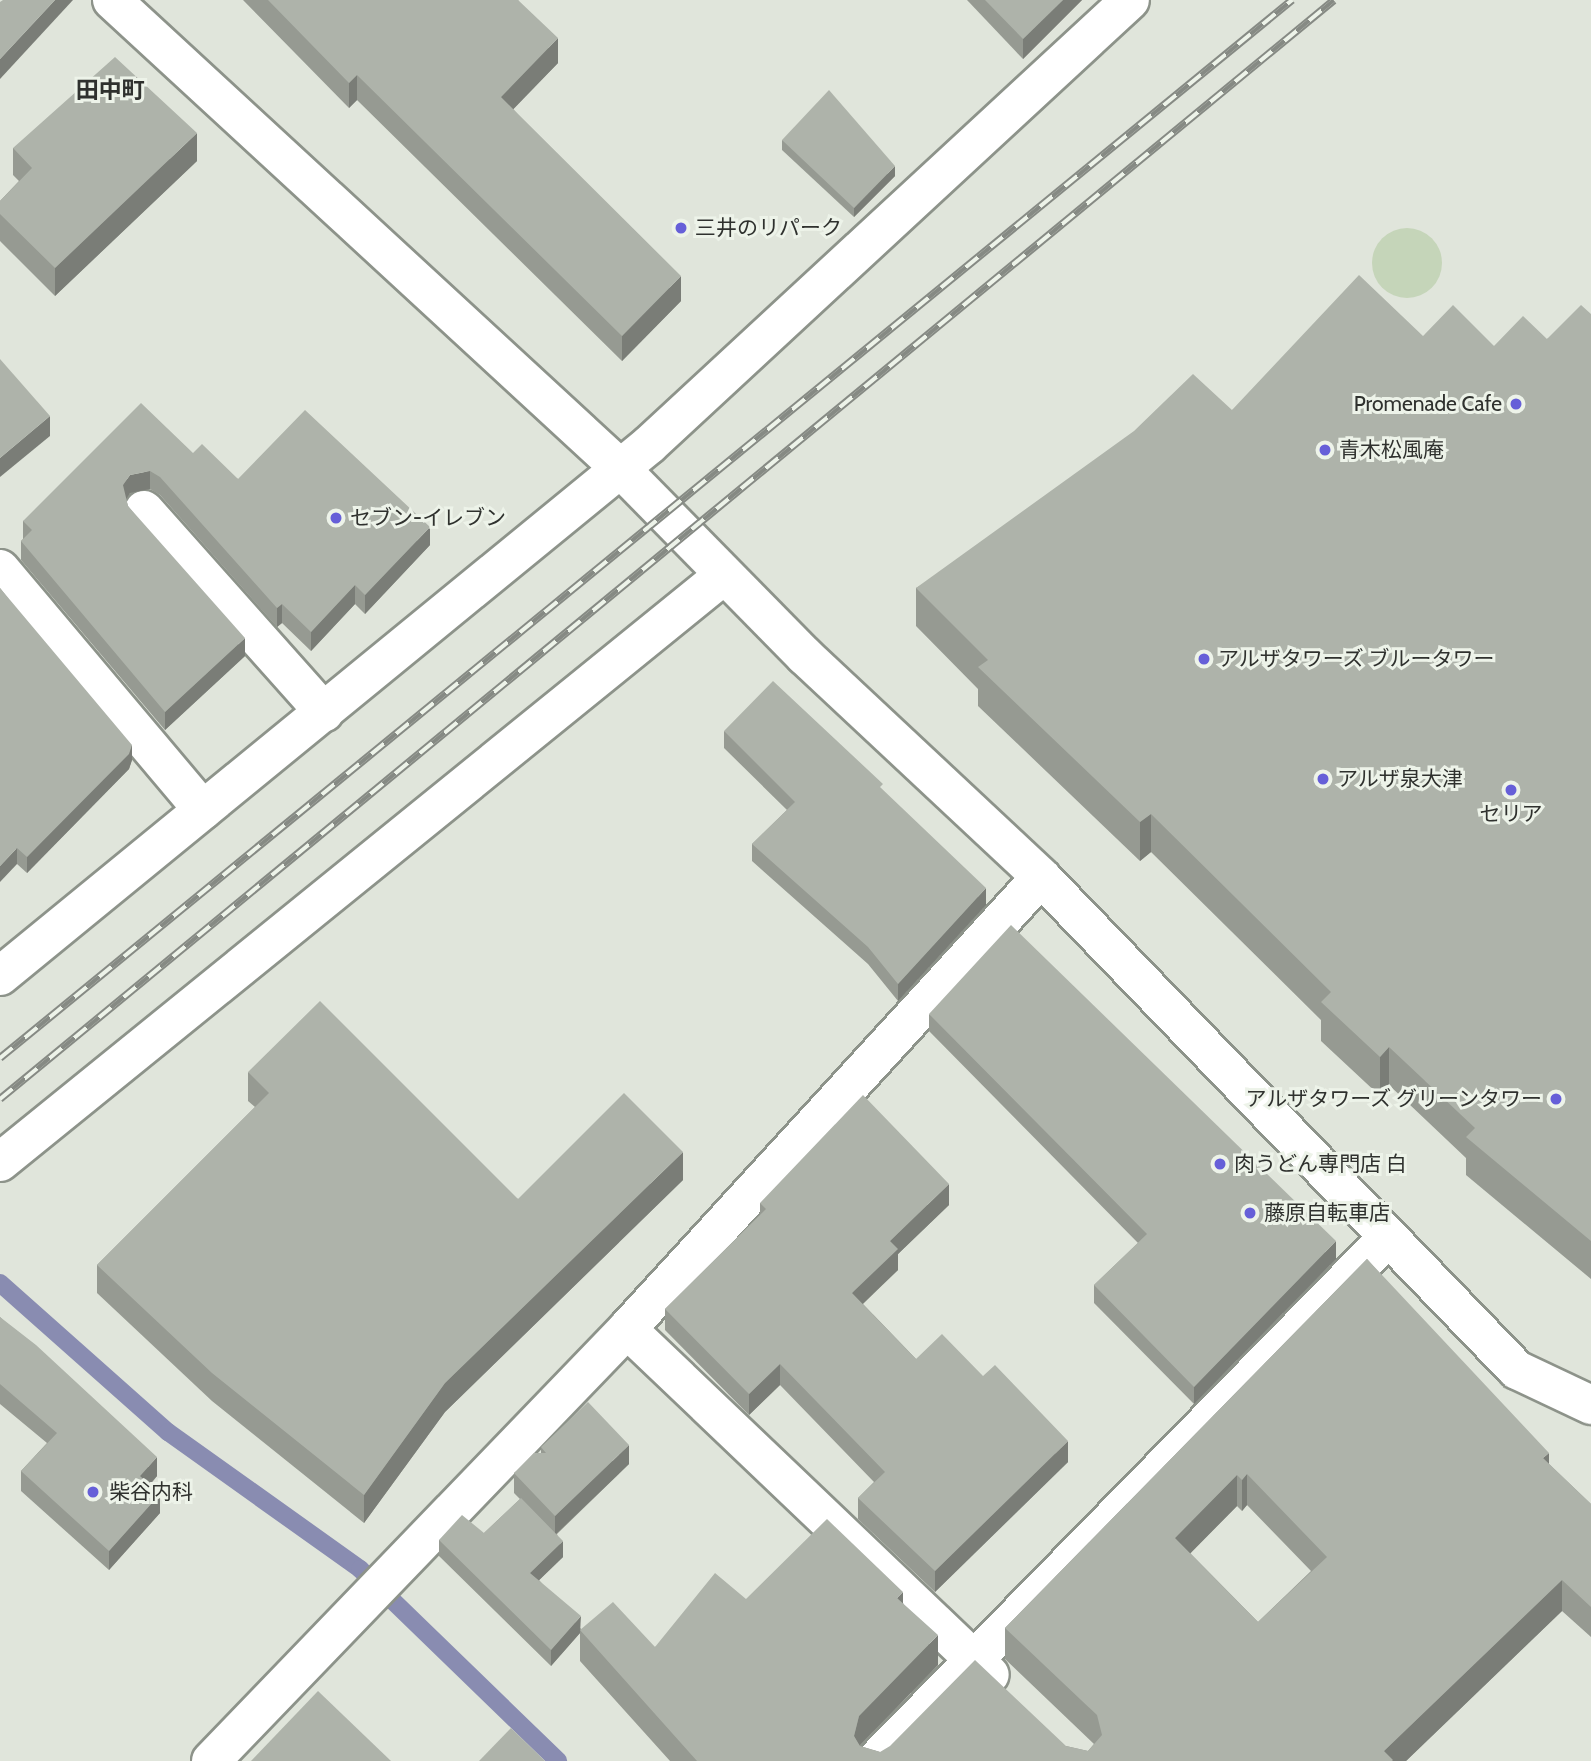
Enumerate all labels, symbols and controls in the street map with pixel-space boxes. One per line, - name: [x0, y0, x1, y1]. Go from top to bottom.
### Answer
- district label: 田中町: [76, 76, 144, 104]
- place label: 三井のリパーク: [695, 215, 842, 241]
- marker: 三井のリパーク: [673, 220, 689, 236]
- place label: Promenade Cafe: [1354, 391, 1502, 417]
- marker: Promenade Cafe: [1508, 396, 1524, 412]
- place label: 青木松風庵: [1339, 437, 1444, 463]
- marker: 青木松風庵: [1317, 442, 1333, 458]
- place label: セブン-イレブン: [350, 505, 506, 531]
- marker: セブン-イレブン: [328, 510, 344, 526]
- place label: アルザタワーズ ブルータワー: [1218, 646, 1496, 672]
- marker: アルザタワーズ ブルータワー: [1196, 651, 1212, 667]
- place label: アルザ泉大津: [1337, 766, 1463, 792]
- marker: アルザ泉大津: [1315, 771, 1331, 787]
- marker: セリア: [1503, 782, 1519, 798]
- place label: セリア: [1480, 801, 1542, 827]
- place label: アルザタワーズ グリーンタワー: [1243, 1086, 1542, 1112]
- marker: アルザタワーズ グリーンタワー: [1548, 1091, 1564, 1107]
- place label: 肉うどん専門店 白: [1234, 1151, 1407, 1177]
- marker: 肉うどん専門店 白: [1212, 1156, 1228, 1172]
- place label: 藤原自転車店: [1264, 1200, 1390, 1226]
- marker: 藤原自転車店: [1242, 1205, 1258, 1221]
- place label: 柴谷内科: [109, 1479, 193, 1505]
- marker: 柴谷内科: [83, 1482, 103, 1502]

